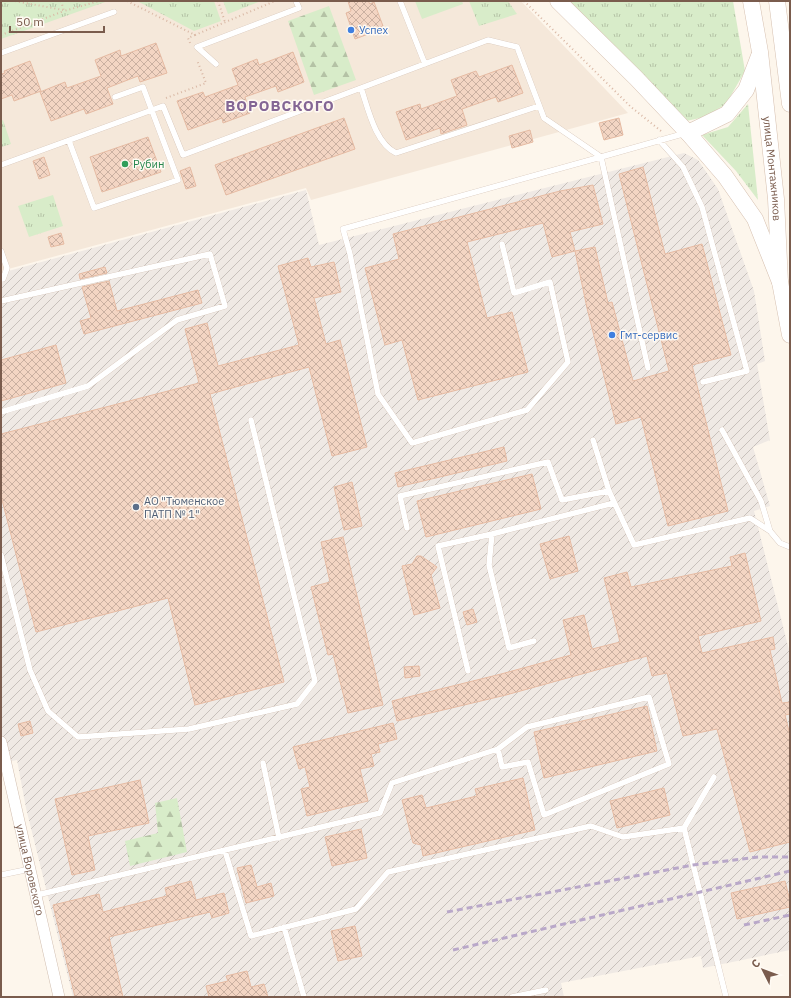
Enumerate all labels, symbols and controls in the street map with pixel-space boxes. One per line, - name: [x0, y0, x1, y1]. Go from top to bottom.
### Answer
- scale bar: [10, 8, 104, 34]
- text: 50 m: [16, 14, 44, 29]
- place label: Успех: [359, 23, 388, 37]
- marker: Успех: [346, 25, 356, 35]
- district label: ВОРОВСКОГО: [225, 96, 335, 115]
- street label: улица Монтажников: [760, 115, 784, 221]
- place label: Рубин: [133, 157, 164, 171]
- marker: Рубин: [120, 159, 130, 169]
- place label: Гмт-сервис: [620, 328, 678, 342]
- marker: Гмт-сервис: [607, 330, 617, 340]
- place label: АО "Тюменское ПАТП № 1": [144, 494, 224, 521]
- marker: АО "Тюменское ПАТП № 1": [131, 502, 141, 512]
- street label: улица Воровского: [13, 823, 47, 917]
- north arrow: [743, 950, 783, 990]
- text: С: [748, 956, 763, 971]

